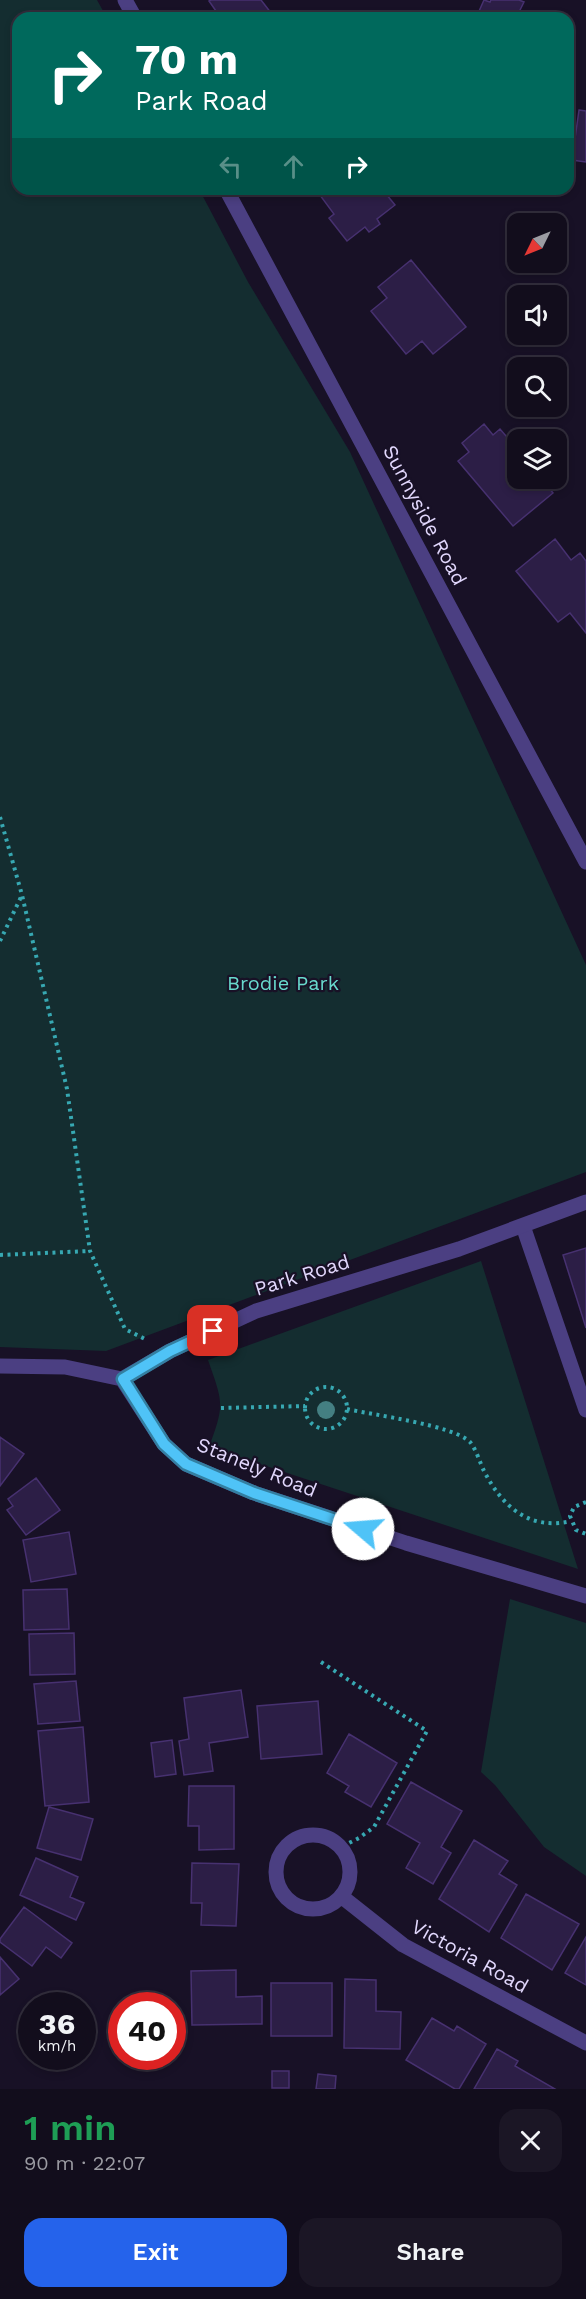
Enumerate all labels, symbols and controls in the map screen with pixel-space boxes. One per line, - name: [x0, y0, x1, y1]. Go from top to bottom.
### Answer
- text: 70 m: [135, 35, 238, 84]
- icon: right: [36, 36, 114, 114]
- text: Park Road: [135, 85, 268, 117]
- icon: left: [214, 150, 247, 183]
- icon: ahead: [277, 150, 310, 183]
- icon: right: [340, 150, 373, 183]
- north arrow: [507, 213, 567, 273]
- map controls: [507, 213, 567, 489]
- button: sound: [507, 285, 567, 345]
- button: search: [507, 357, 567, 417]
- button: layers: [507, 429, 567, 489]
- street label: Sunnyside Road: [378, 441, 472, 589]
- park label: Brodie Park: [227, 971, 339, 995]
- street label: Park Road: [252, 1249, 352, 1301]
- pin: [187, 1305, 238, 1356]
- icon: arrive: [196, 1314, 229, 1347]
- street label: Stanely Road: [193, 1432, 321, 1502]
- position arrow: [331, 1497, 395, 1561]
- street label: Victoria Road: [407, 1914, 533, 1998]
- speed limit sign: 40: [108, 1992, 186, 2070]
- text: 36: [39, 2006, 75, 2041]
- text: km/h: [38, 2037, 76, 2055]
- text: 1 min: [24, 2107, 116, 2149]
- button: close: [499, 2109, 562, 2172]
- text: 90 m · 22:07: [24, 2151, 145, 2175]
- button: Exit: [24, 2218, 287, 2287]
- button: Share: [299, 2218, 562, 2287]

